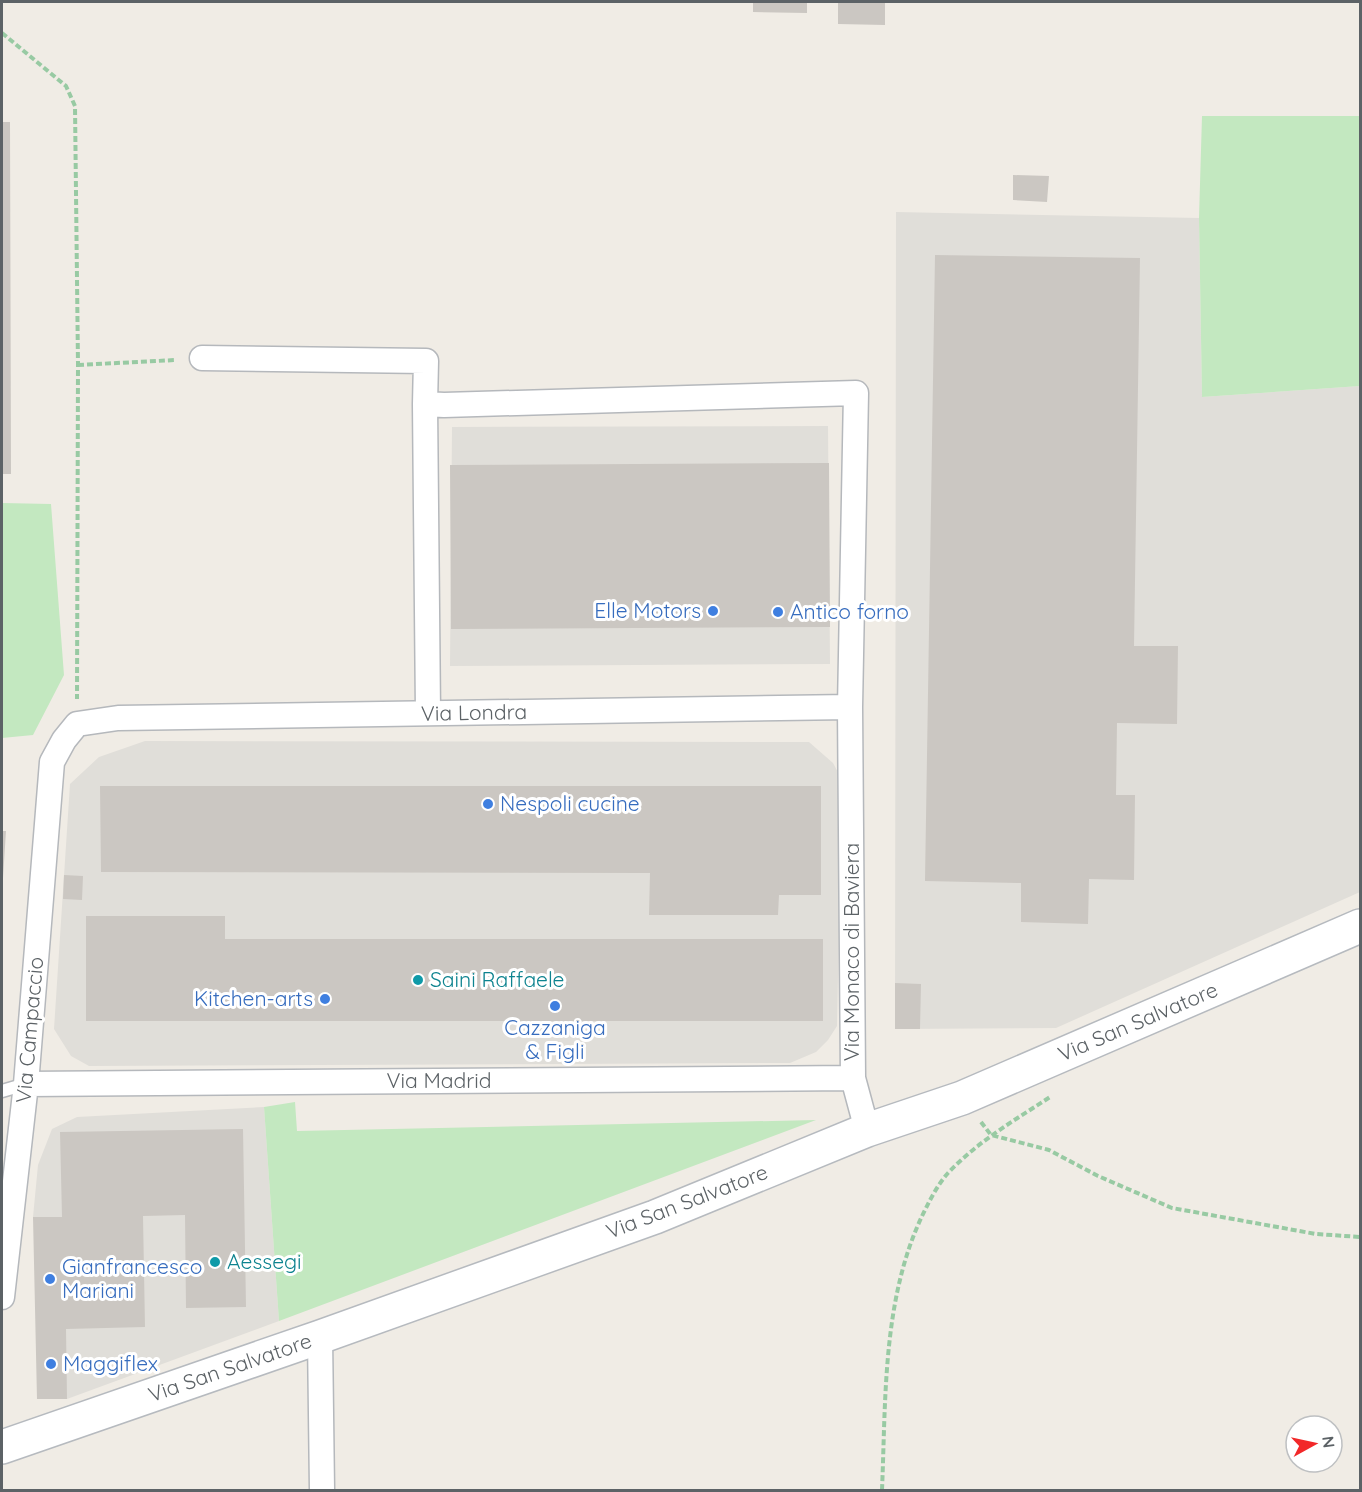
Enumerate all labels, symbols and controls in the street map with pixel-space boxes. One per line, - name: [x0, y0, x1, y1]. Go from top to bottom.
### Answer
- place label: Elle Motors: [594, 597, 701, 623]
- place label: Antico forno: [790, 598, 909, 624]
- marker: Elle Motors: [706, 604, 720, 618]
- marker: Antico forno: [771, 605, 785, 619]
- street label: Via Londra: [421, 698, 527, 726]
- place label: Nespoli cucine: [500, 790, 640, 816]
- marker: Nespoli cucine: [481, 797, 495, 811]
- street label: Via Monaco di Baviera: [838, 843, 864, 1061]
- street label: Via Campaccio: [10, 956, 48, 1104]
- place label: Saini Raffaele: [430, 966, 564, 992]
- marker: Saini Raffaele: [411, 973, 425, 987]
- street label: Via San Salvatore: [1054, 976, 1221, 1066]
- place label: Kitchen-arts: [194, 985, 313, 1011]
- marker: Kitchen-arts: [318, 992, 332, 1006]
- marker: Cazzaniga & Figli: [548, 999, 562, 1013]
- place label: Cazzaniga & Figli: [504, 1014, 606, 1064]
- street label: Via Madrid: [386, 1067, 492, 1093]
- street label: Via San Salvatore: [602, 1158, 771, 1244]
- place label: Aessegi: [227, 1248, 302, 1274]
- place label: Gianfrancesco Mariani: [62, 1253, 202, 1303]
- marker: Aessegi: [208, 1255, 222, 1269]
- marker: Gianfrancesco Mariani: [43, 1272, 57, 1286]
- street label: Via San Salvatore: [145, 1327, 315, 1407]
- place label: Maggiflex: [63, 1350, 158, 1376]
- marker: Maggiflex: [44, 1357, 58, 1371]
- north arrow: [1284, 1414, 1344, 1474]
- text: N: [1318, 1435, 1340, 1449]

